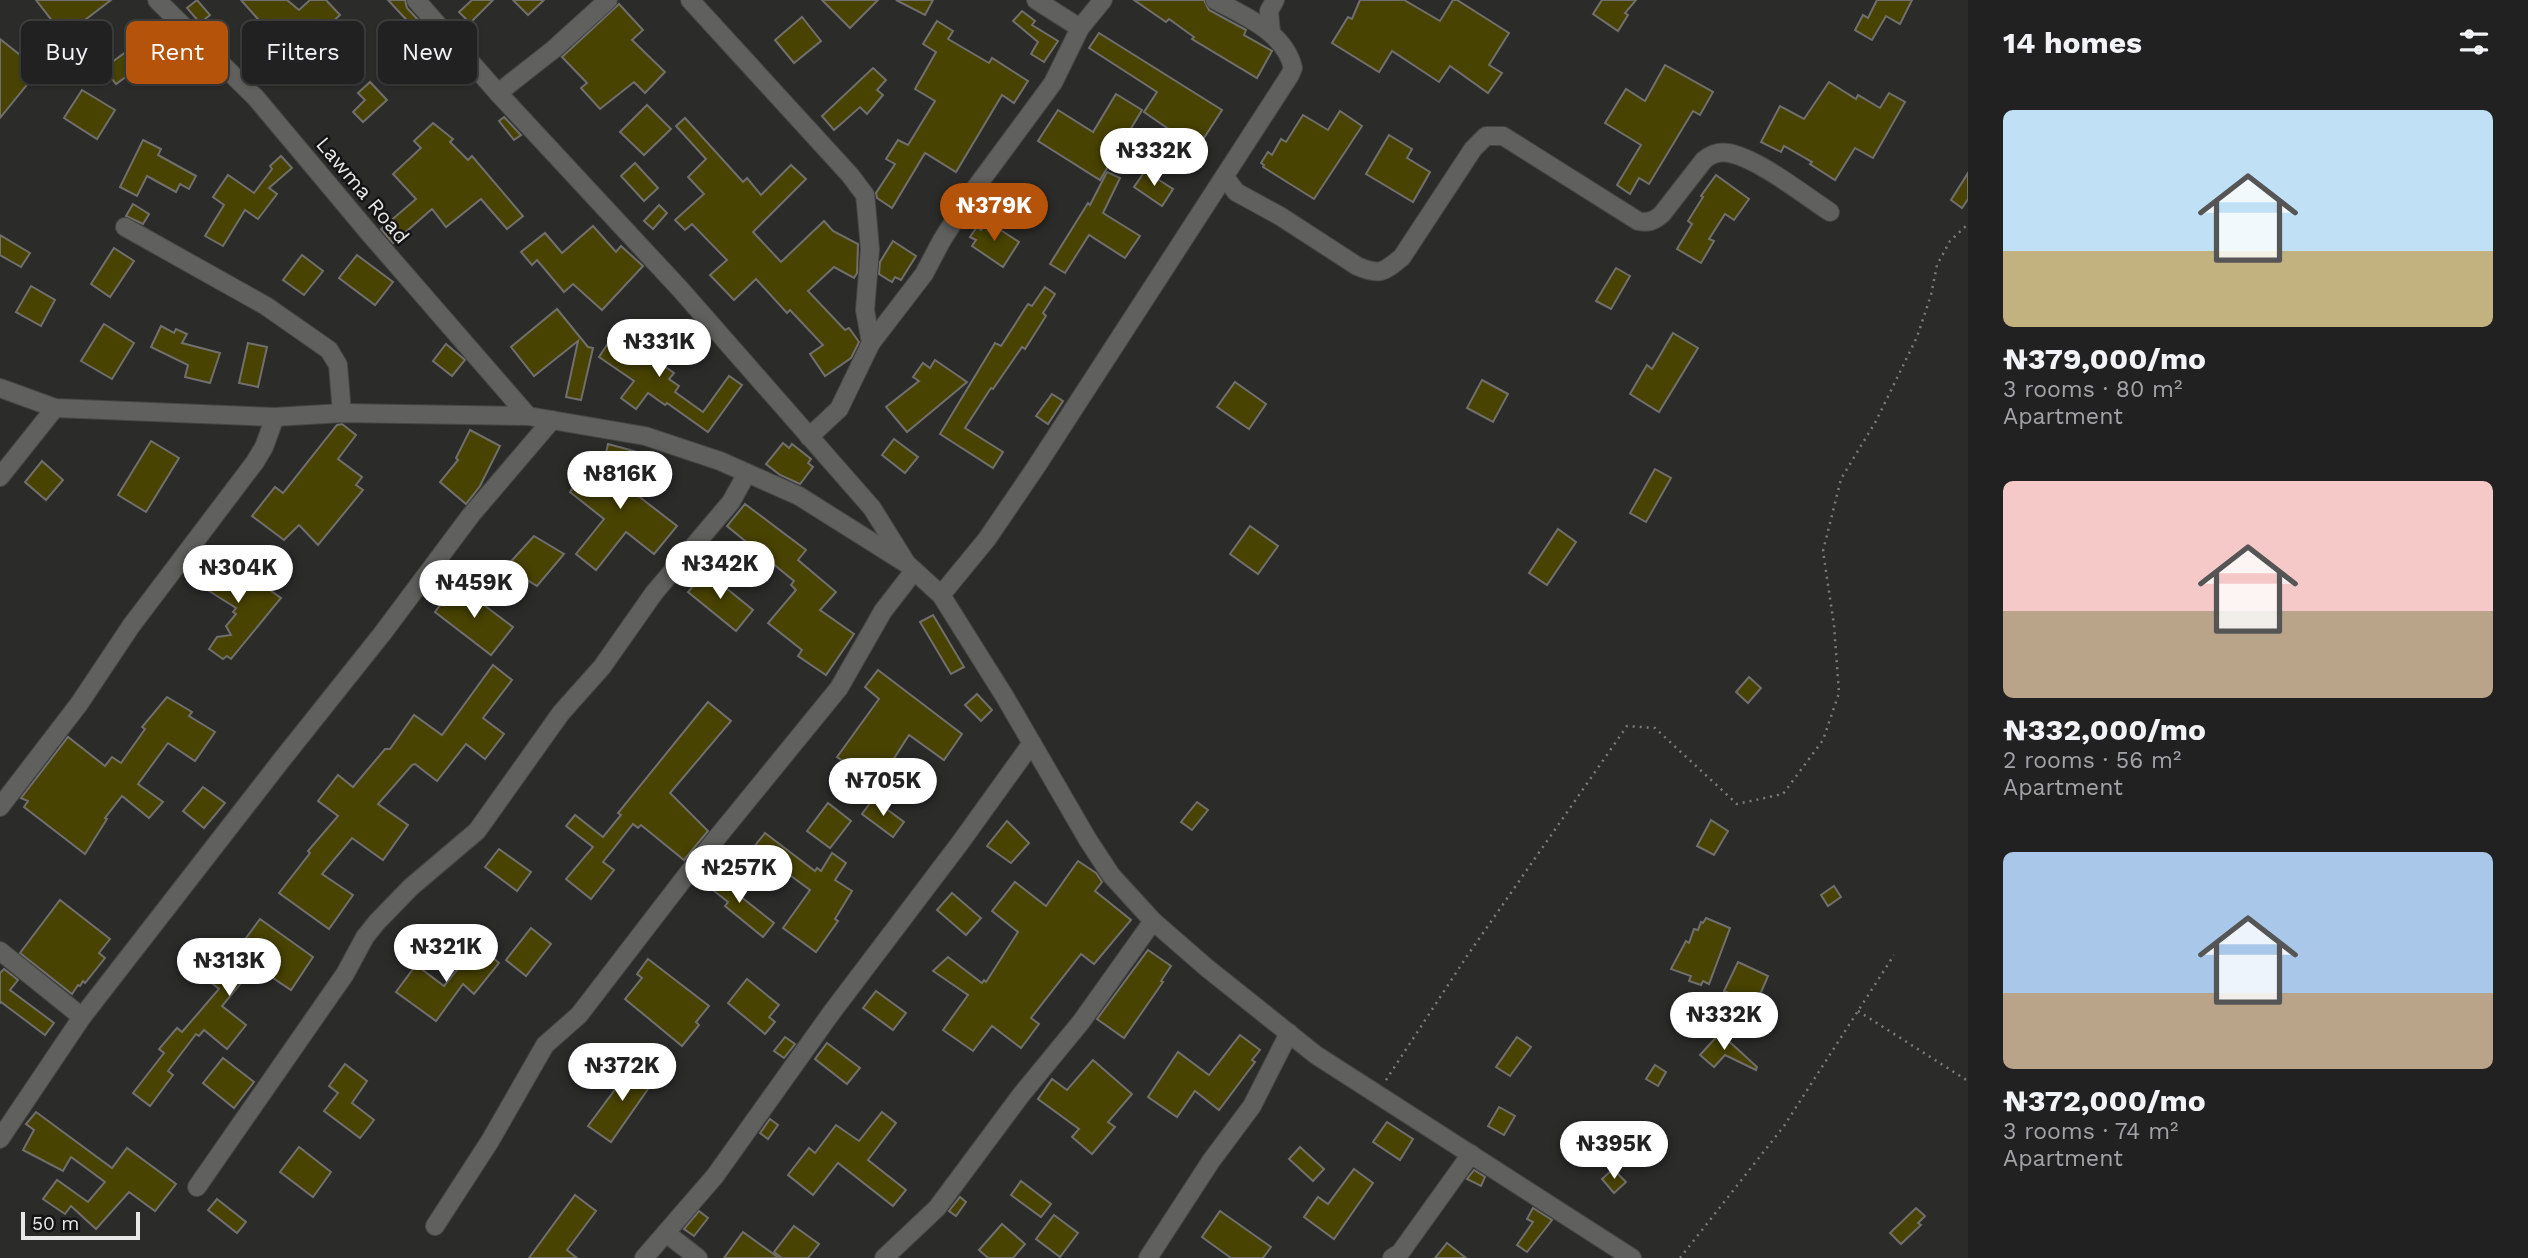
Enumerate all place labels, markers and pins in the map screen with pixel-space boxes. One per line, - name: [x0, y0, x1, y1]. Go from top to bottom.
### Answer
- pin: ₦332K: [1105, 128, 1203, 188]
- pin: ₦379K: [945, 184, 1043, 243]
- pin: ₦331K: [610, 320, 708, 379]
- pin: ₦816K: [571, 452, 669, 511]
- pin: ₦342K: [671, 542, 769, 601]
- pin: ₦304K: [189, 546, 287, 605]
- pin: ₦459K: [425, 560, 523, 620]
- pin: ₦705K: [834, 758, 932, 818]
- pin: ₦257K: [690, 846, 788, 905]
- pin: ₦321K: [397, 925, 495, 984]
- pin: ₦313K: [180, 939, 278, 998]
- pin: ₦332K: [1675, 992, 1773, 1052]
- pin: ₦372K: [573, 1044, 671, 1103]
- pin: ₦395K: [1565, 1122, 1663, 1181]

